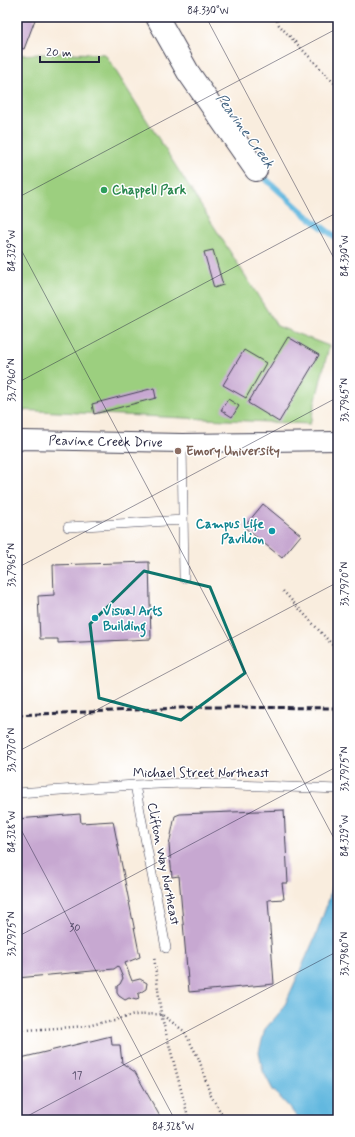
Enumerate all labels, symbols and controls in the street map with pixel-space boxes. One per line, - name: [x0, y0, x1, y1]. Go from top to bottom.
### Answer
- text: 84.330°W: [187, 4, 229, 18]
- scale bar: [40, 38, 99, 64]
- text: 20 m: [46, 45, 72, 61]
- water label: Peavine Creek: [212, 90, 278, 172]
- place label: Chappell Park: [112, 182, 187, 199]
- marker: Chappell Park: [99, 185, 109, 195]
- text: 84.329°W: [5, 230, 19, 272]
- text: 84.330°W: [338, 235, 352, 277]
- text: 33.7960°N: [5, 358, 19, 402]
- text: 33.7965°N: [338, 378, 352, 422]
- street label: Peavine Creek Drive: [48, 432, 163, 451]
- place label: Emory University: [186, 443, 280, 460]
- marker: Emory University: [173, 446, 183, 456]
- place label: Campus Life Pavilion: [196, 516, 265, 548]
- marker: Campus Life Pavilion: [267, 526, 277, 536]
- text: 33.7965°N: [5, 543, 19, 587]
- text: 33.7970°N: [338, 561, 352, 606]
- place label: Visual Arts Building: [103, 603, 162, 638]
- marker: Visual Arts Building: [90, 613, 100, 623]
- text: 33.7970°N: [5, 727, 19, 772]
- text: 33.7975°N: [338, 746, 352, 791]
- street label: Michael Street Northeast: [133, 765, 269, 782]
- street label: Clifton Way Northeast: [143, 801, 183, 927]
- text: 84.328°W: [5, 811, 19, 853]
- text: 84.329°W: [338, 815, 352, 857]
- text: 33.7975°N: [5, 911, 19, 956]
- house number: 30: [69, 921, 81, 935]
- text: 33.7980°N: [338, 932, 352, 976]
- house number: 17: [72, 1069, 83, 1083]
- text: 84.328°W: [152, 1120, 194, 1134]

